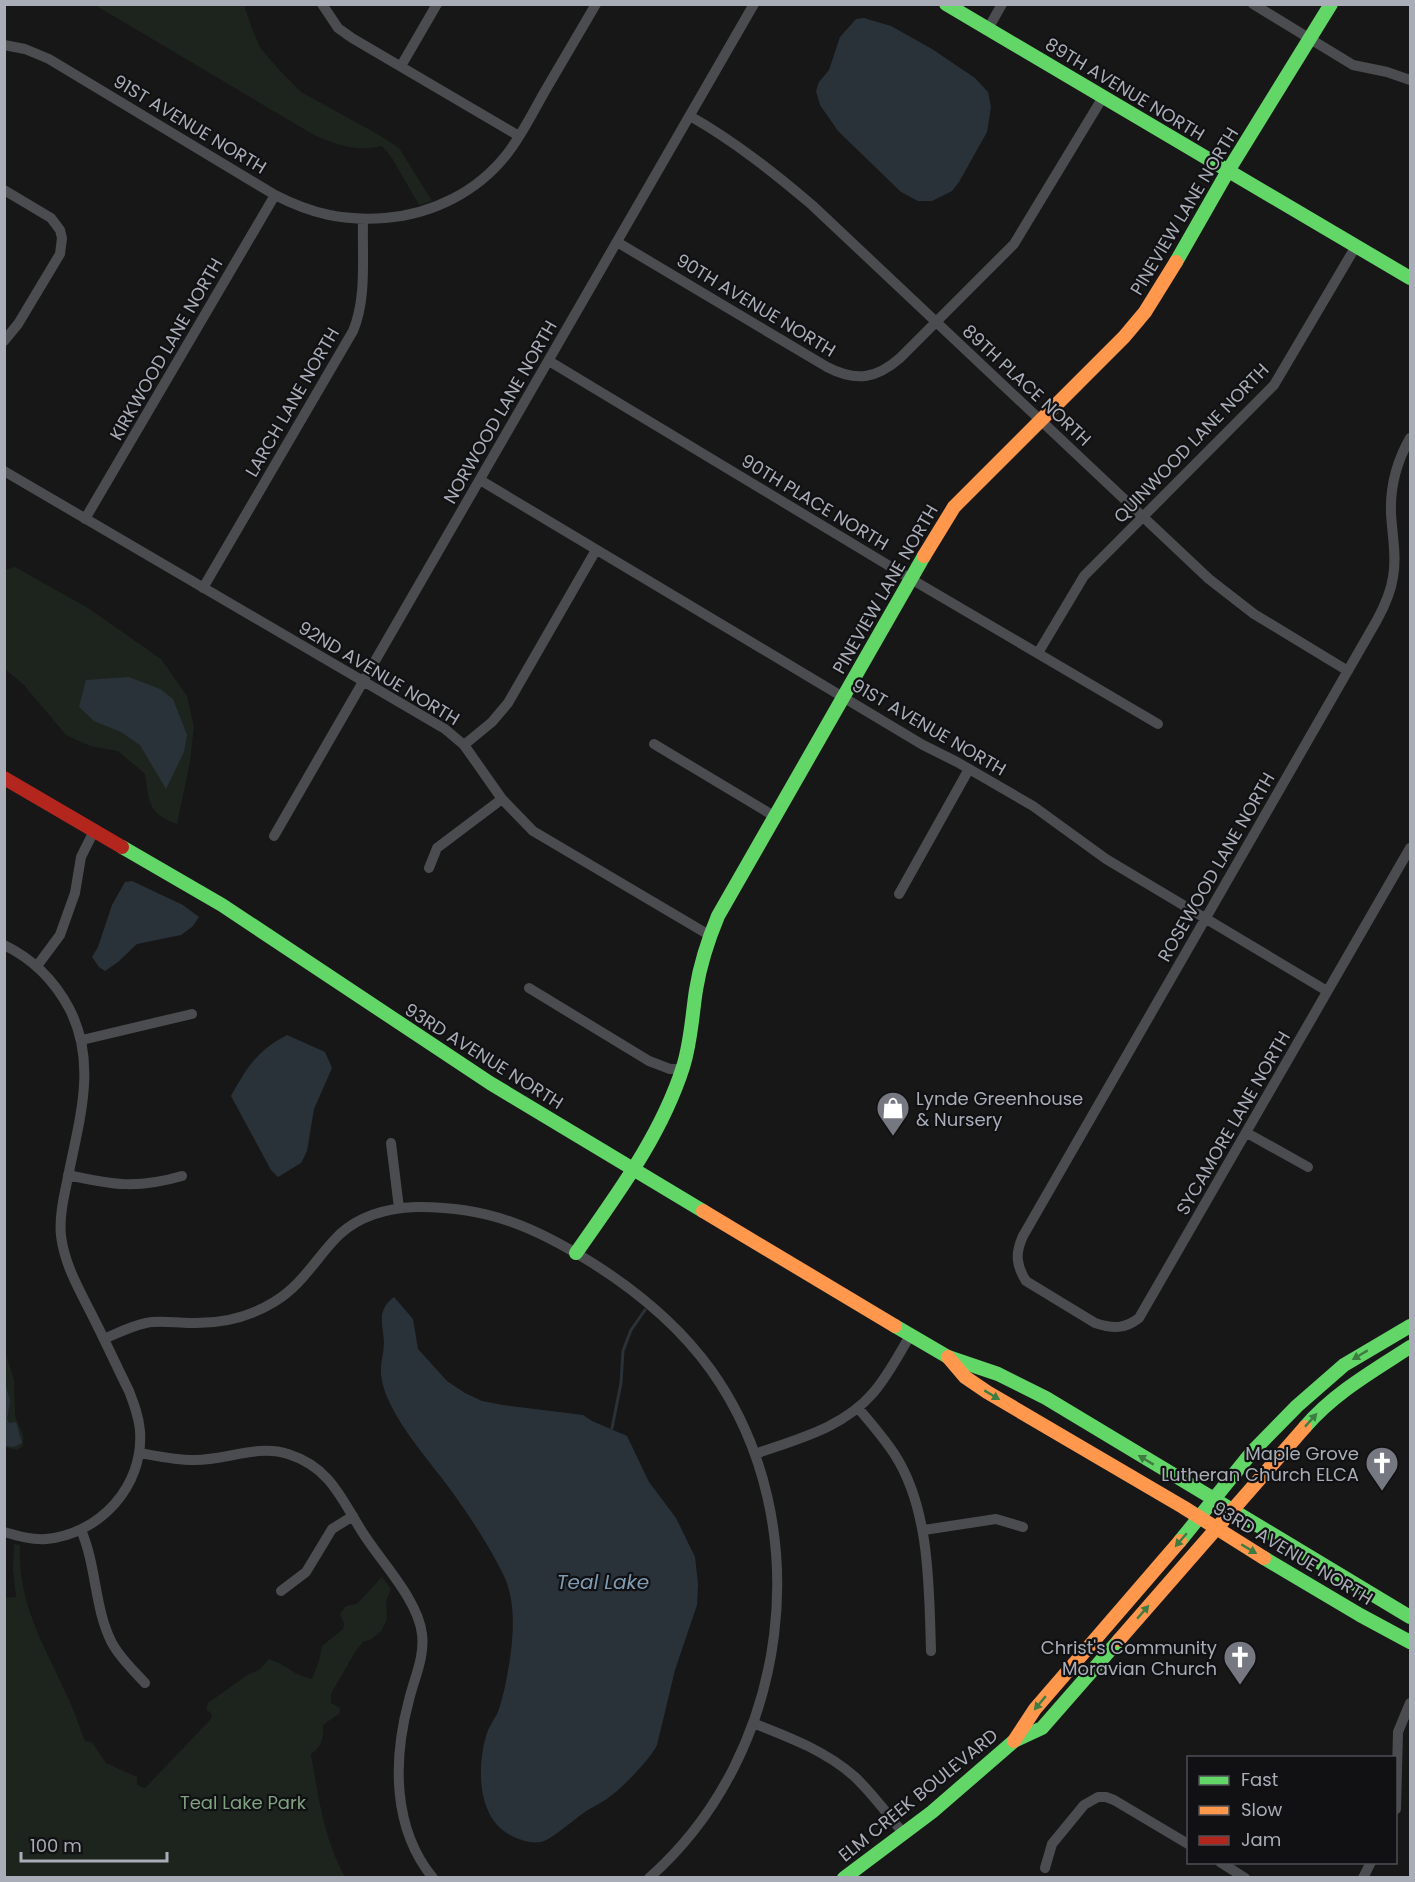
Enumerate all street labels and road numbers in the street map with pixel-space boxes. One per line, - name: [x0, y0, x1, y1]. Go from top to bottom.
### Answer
- street label: 89TH AVENUE NORTH: [1041, 31, 1209, 147]
- street label: 91ST AVENUE NORTH: [109, 68, 271, 180]
- street label: PINEVIEW LANE NORTH: [1124, 122, 1244, 300]
- street label: 90TH AVENUE NORTH: [672, 247, 840, 363]
- street label: KIRKWOOD LANE NORTH: [103, 253, 229, 445]
- street label: NORWOOD LANE NORTH: [437, 316, 563, 508]
- street label: 89TH PLACE NORTH: [957, 319, 1097, 451]
- street label: LARCH LANE NORTH: [239, 323, 345, 481]
- street label: QUINWOOD LANE NORTH: [1108, 358, 1274, 528]
- street label: 90TH PLACE NORTH: [737, 448, 893, 556]
- street label: PINEVIEW LANE NORTH: [826, 500, 944, 678]
- street label: 92ND AVENUE NORTH: [294, 615, 464, 731]
- street label: 91ST AVENUE NORTH: [847, 673, 1011, 781]
- street label: ROSEWOOD LANE NORTH: [1151, 768, 1281, 966]
- street label: 93RD AVENUE NORTH: [400, 997, 568, 1115]
- street label: SYCAMORE LANE NORTH: [1170, 1027, 1296, 1219]
- street label: 93RD AVENUE NORTH: [1208, 1495, 1378, 1611]
- street label: ELM CREEK BOULEVARD: [833, 1723, 1003, 1867]

